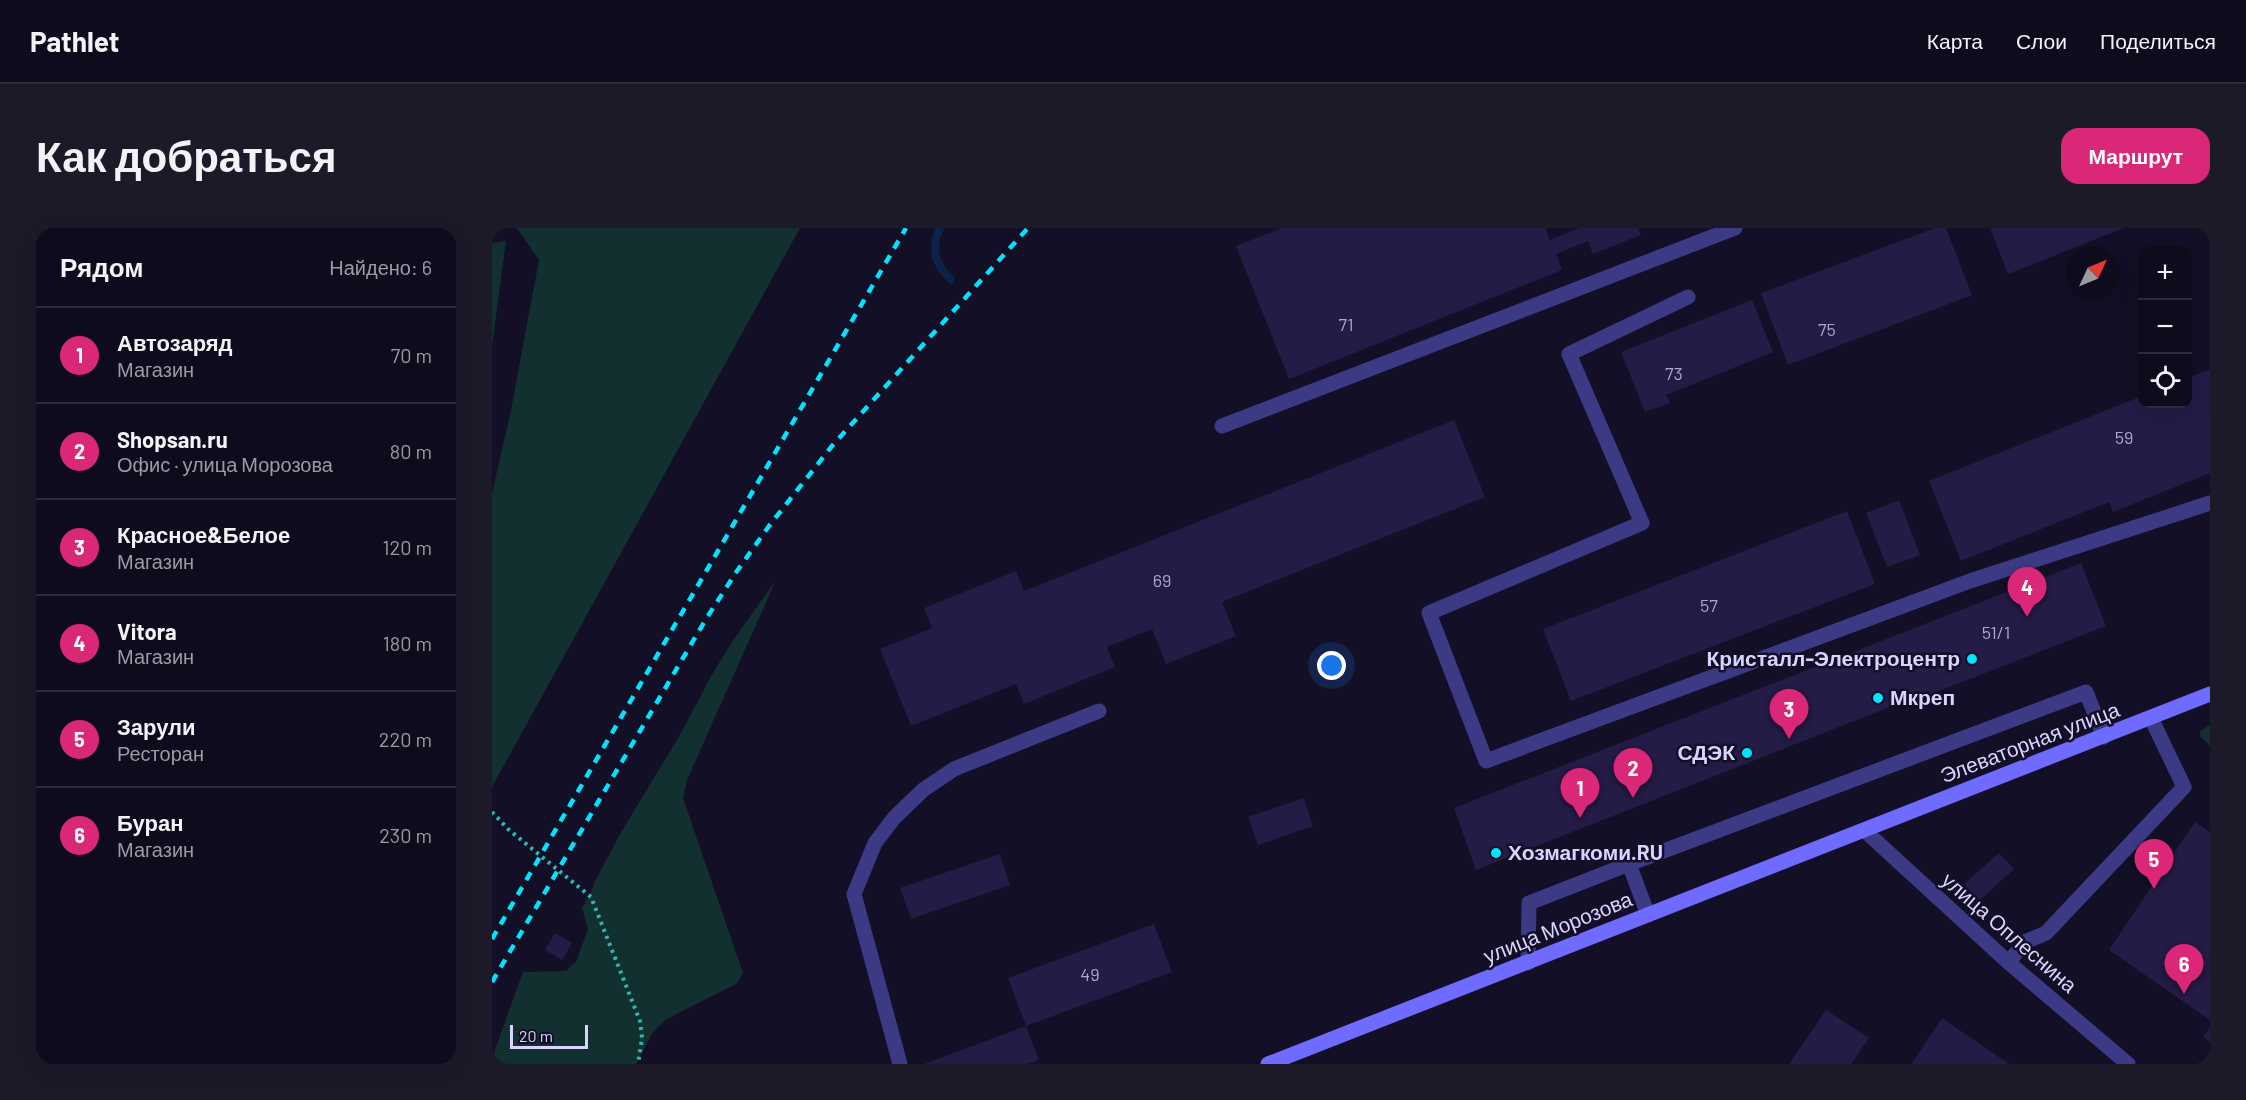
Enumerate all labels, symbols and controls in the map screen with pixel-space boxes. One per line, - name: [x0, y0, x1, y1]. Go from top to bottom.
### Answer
- text: Pathlet: [30, 24, 119, 58]
- text: Карта: [1927, 28, 1983, 53]
- text: Слои: [2016, 28, 2067, 53]
- text: Поделиться: [2100, 28, 2216, 53]
- button: Маршрут: [2061, 128, 2210, 184]
- text: Как добраться: [36, 130, 336, 180]
- north arrow: [2066, 246, 2120, 300]
- map controls: [2138, 246, 2192, 408]
- button: +: [2138, 246, 2192, 300]
- text: Рядом: [60, 251, 143, 282]
- text: Найдено: 6: [329, 255, 432, 279]
- button: −: [2138, 300, 2192, 354]
- house number: 71: [1339, 313, 1353, 335]
- house number: 75: [1818, 318, 1836, 340]
- text: Автозаряд: [117, 329, 233, 355]
- text: 1: [76, 343, 83, 367]
- text: 70 m: [391, 343, 432, 367]
- button: locate: [2138, 354, 2192, 408]
- text: Магазин: [117, 357, 194, 381]
- house number: 73: [1665, 362, 1683, 384]
- text: Shopsan.ru: [117, 426, 228, 452]
- house number: 59: [2115, 426, 2133, 448]
- text: 2: [74, 439, 85, 463]
- text: 80 m: [390, 439, 432, 463]
- text: Офис · улица Морозова: [117, 452, 333, 476]
- text: Красное&Белое: [117, 521, 290, 547]
- text: 3: [74, 535, 85, 559]
- text: 120 m: [382, 535, 432, 559]
- text: Магазин: [117, 549, 194, 573]
- pin: 4: [2008, 568, 2047, 617]
- house number: 69: [1153, 569, 1171, 591]
- house number: 57: [1700, 594, 1718, 616]
- text: Vitora: [117, 618, 177, 644]
- house number: 51/1: [1982, 621, 2010, 643]
- text: 4: [73, 631, 86, 655]
- text: 180 m: [383, 631, 432, 655]
- text: Магазин: [117, 644, 194, 668]
- place label: Кристалл-Электроцентр: [1707, 645, 1960, 670]
- your location: [1317, 651, 1346, 680]
- marker: Кристалл-Электроцентр: [1965, 652, 1979, 666]
- place label: Мкреп: [1890, 684, 1955, 709]
- pin: 3: [1770, 690, 1808, 739]
- marker: Мкреп: [1871, 691, 1885, 705]
- street label: Элеваторная улица: [1936, 696, 2123, 787]
- text: Зарули: [117, 713, 196, 739]
- text: 5: [74, 727, 85, 751]
- text: 220 m: [379, 727, 432, 751]
- place label: СДЭК: [1677, 739, 1735, 764]
- text: Ресторан: [117, 741, 204, 765]
- marker: СДЭК: [1740, 746, 1754, 760]
- pin: 2: [1614, 748, 1652, 798]
- pin: 1: [1560, 768, 1600, 818]
- text: Буран: [117, 809, 183, 835]
- text: 6: [74, 823, 85, 847]
- text: 230 m: [379, 823, 432, 847]
- text: Магазин: [117, 837, 194, 861]
- place label: Хозмагкоми.RU: [1508, 839, 1663, 864]
- pin: 5: [2134, 840, 2174, 889]
- marker: Хозмагкоми.RU: [1489, 846, 1503, 860]
- street label: улица Оплеснина: [1937, 866, 2083, 997]
- street label: улица Морозова: [1479, 885, 1636, 968]
- pin: 6: [2164, 944, 2204, 994]
- house number: 49: [1080, 963, 1100, 985]
- scale bar: [510, 1022, 588, 1050]
- text: 20 m: [519, 1026, 553, 1045]

